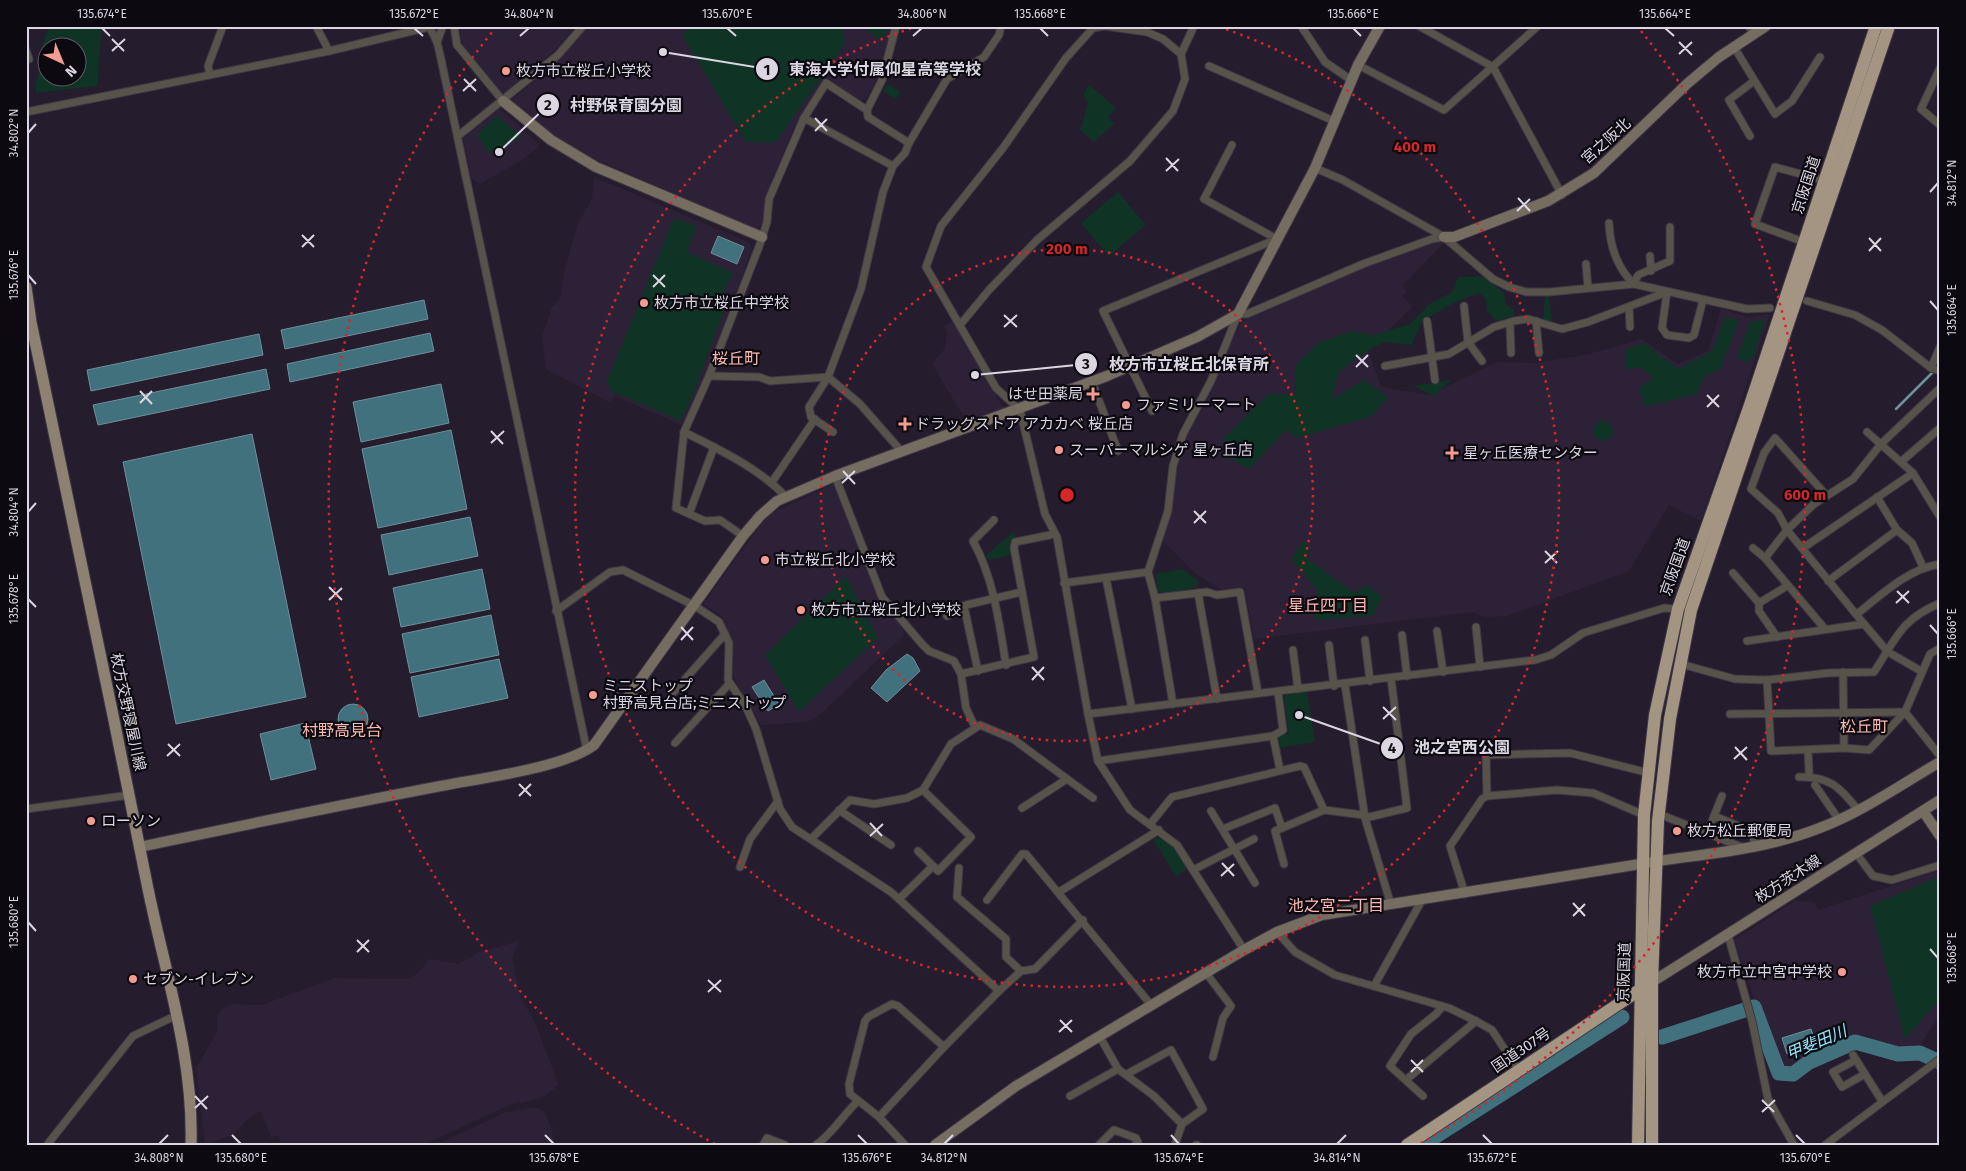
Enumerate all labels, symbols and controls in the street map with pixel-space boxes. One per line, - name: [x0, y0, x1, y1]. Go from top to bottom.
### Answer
- text: 135.674°E: [77, 7, 127, 21]
- text: 135.672°E: [389, 7, 439, 21]
- text: 34.804°N: [504, 7, 554, 21]
- text: 135.670°E: [702, 7, 752, 21]
- text: 34.806°N: [897, 7, 947, 21]
- text: 135.668°E: [1014, 7, 1066, 21]
- text: 135.666°E: [1327, 7, 1379, 21]
- text: 135.664°E: [1639, 7, 1691, 21]
- north arrow: [38, 38, 88, 88]
- callout: 東海大学付属仰星高等学校: [754, 54, 991, 85]
- text: 東海大学付属仰星高等学校: [789, 60, 981, 79]
- text: 1: [764, 61, 770, 79]
- text: N: [61, 62, 80, 80]
- place label: 枚方市立桜丘小学校: [516, 62, 651, 80]
- marker: 枚方市立桜丘小学校: [500, 65, 512, 77]
- callout: 村野保育園分園: [535, 90, 692, 121]
- text: 2: [544, 96, 552, 114]
- text: 村野保育園分園: [570, 96, 682, 115]
- text: 34.802°N: [7, 109, 21, 157]
- street label: 宮之阪北: [1578, 114, 1634, 168]
- text: 400 m: [1394, 138, 1436, 156]
- street label: 京阪国道: [1788, 154, 1824, 216]
- text: 34.812°N: [1945, 159, 1959, 207]
- text: 200 m: [1046, 240, 1088, 258]
- text: 135.676°E: [7, 250, 21, 300]
- text: 135.664°E: [1945, 284, 1959, 336]
- place label: 枚方市立桜丘中学校: [654, 294, 789, 312]
- marker: 枚方市立桜丘中学校: [638, 297, 650, 309]
- district label: 桜丘町: [712, 349, 760, 368]
- callout: 枚方市立桜丘北保育所: [1074, 349, 1279, 380]
- text: 3: [1081, 355, 1090, 373]
- text: 枚方市立桜丘北保育所: [1109, 355, 1269, 374]
- place label: はせ田薬局: [1008, 385, 1083, 403]
- marker: はせ田薬局: [1087, 388, 1099, 400]
- place label: ファミリーマート: [1136, 396, 1256, 414]
- marker: ファミリーマート: [1120, 399, 1132, 411]
- place label: ドラッグストア アカカベ 桜丘店: [915, 415, 1133, 433]
- marker: ドラッグストア アカカベ 桜丘店: [899, 418, 911, 430]
- place label: スーパーマルシゲ 星ヶ丘店: [1069, 441, 1253, 459]
- marker: スーパーマルシゲ 星ヶ丘店: [1053, 444, 1065, 456]
- place label: 星ヶ丘医療センター: [1463, 444, 1598, 462]
- marker: 星ヶ丘医療センター: [1445, 446, 1459, 460]
- centre of rings: [1058, 486, 1076, 504]
- text: 600 m: [1784, 486, 1826, 504]
- text: 34.804°N: [7, 487, 21, 537]
- street label: 京阪国道: [1656, 536, 1694, 598]
- place label: 市立桜丘北小学校: [775, 551, 895, 569]
- marker: 市立桜丘北小学校: [759, 554, 771, 566]
- text: 135.678°E: [7, 574, 21, 624]
- district label: 星丘四丁目: [1288, 596, 1368, 615]
- place label: 枚方市立桜丘北小学校: [811, 601, 961, 619]
- marker: 枚方市立桜丘北小学校: [795, 604, 807, 616]
- text: 135.666°E: [1945, 608, 1959, 660]
- street label: 枚方交野寝屋川線: [107, 651, 149, 773]
- place label: ミニストップ 村野高見台店;ミニストップ: [603, 677, 787, 712]
- marker: ミニストップ 村野高見台店;ミニストップ: [587, 689, 599, 701]
- district label: 松丘町: [1840, 717, 1888, 736]
- district label: 村野高見台: [302, 721, 382, 740]
- callout: 池之宮西公園: [1379, 732, 1520, 763]
- text: 池之宮西公園: [1414, 738, 1510, 757]
- text: 4: [1388, 739, 1397, 757]
- place label: ローソン: [101, 812, 161, 830]
- marker: ローソン: [85, 815, 97, 827]
- place label: 枚方松丘郵便局: [1687, 822, 1792, 840]
- marker: 枚方松丘郵便局: [1671, 825, 1683, 837]
- street label: 枚方茨木線: [1752, 851, 1824, 907]
- text: 135.680°E: [7, 896, 21, 948]
- district label: 池之宮二丁目: [1288, 896, 1384, 915]
- text: 135.668°E: [1945, 932, 1959, 984]
- street label: 京阪国道: [1614, 942, 1634, 1002]
- place label: 枚方市立中宮中学校: [1697, 963, 1832, 981]
- marker: 枚方市立中宮中学校: [1836, 966, 1848, 978]
- place label: セブン-イレブン: [143, 970, 254, 988]
- marker: セブン-イレブン: [127, 973, 139, 985]
- water label: 甲斐田川: [1783, 1020, 1851, 1064]
- street label: 国道307号: [1488, 1024, 1554, 1076]
- text: 34.808°N: [134, 1151, 184, 1165]
- text: 135.680°E: [215, 1151, 267, 1165]
- text: 135.678°E: [529, 1151, 579, 1165]
- text: 135.676°E: [842, 1151, 892, 1165]
- text: 34.812°N: [920, 1151, 968, 1165]
- text: 135.674°E: [1154, 1151, 1204, 1165]
- text: 34.814°N: [1313, 1151, 1361, 1165]
- text: 135.672°E: [1467, 1151, 1517, 1165]
- text: 135.670°E: [1780, 1151, 1830, 1165]

